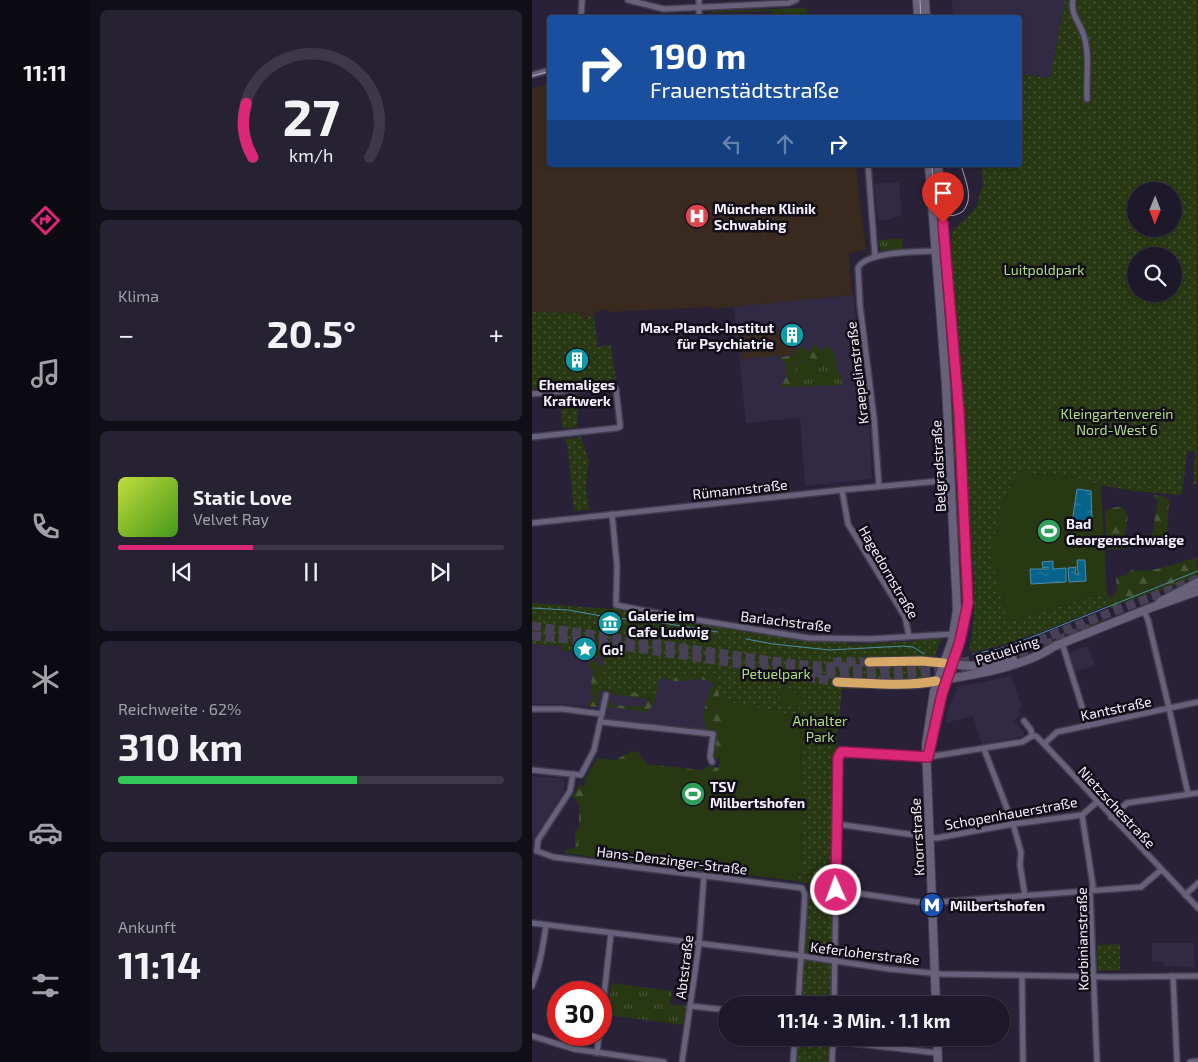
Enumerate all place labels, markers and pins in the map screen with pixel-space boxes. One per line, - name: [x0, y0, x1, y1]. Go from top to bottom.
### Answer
- pin: [922, 172, 964, 223]
- place label: München Klinik Schwabing: [714, 200, 816, 233]
- hospital icon: München Klinik Schwabing: [684, 203, 710, 229]
- place label: Max-Planck-Institut für Psychiatrie: [640, 319, 774, 352]
- building icon: Max-Planck-Institut für Psychiatrie: [779, 322, 805, 348]
- building icon: Ehemaliges Kraftwerk: [564, 347, 590, 373]
- place label: Ehemaliges Kraftwerk: [539, 376, 615, 409]
- place label: Bad Georgenschwaige: [1066, 515, 1184, 548]
- sports icon: Bad Georgenschwaige: [1036, 518, 1062, 544]
- place label: Galerie im Cafe Ludwig: [628, 607, 709, 640]
- museum icon: Galerie im Cafe Ludwig: [597, 610, 623, 636]
- place icon: Go!: [572, 636, 598, 662]
- place label: Go!: [602, 641, 624, 658]
- place label: TSV Milbertshofen: [710, 778, 805, 811]
- sports icon: TSV Milbertshofen: [680, 781, 706, 807]
- metro station icon: Milbertshofen: [919, 892, 945, 918]
- place label: Milbertshofen: [950, 897, 1045, 914]

